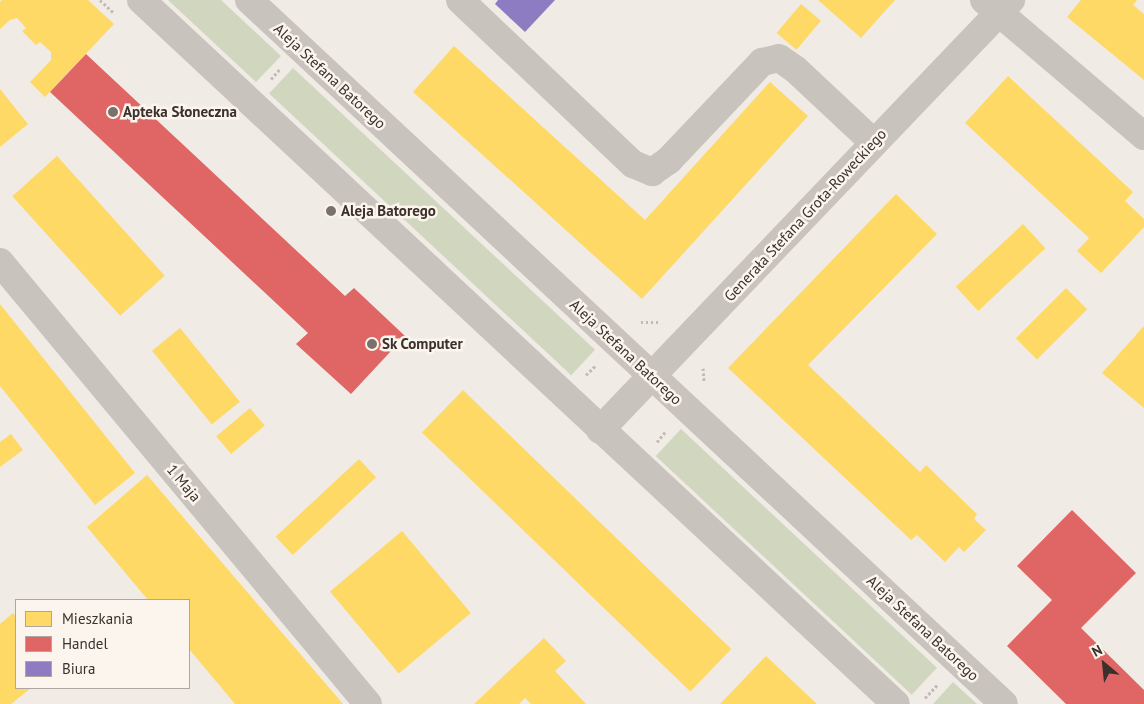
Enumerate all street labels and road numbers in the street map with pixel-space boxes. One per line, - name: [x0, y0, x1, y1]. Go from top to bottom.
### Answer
- street label: Aleja Stefana Batorego: [270, 19, 390, 133]
- street label: Generała Stefana Grota-Roweckiego: [720, 125, 890, 305]
- street label: Aleja Stefana Batorego: [566, 295, 686, 409]
- street label: 1 Maja: [163, 461, 205, 505]
- street label: Aleja Stefana Batorego: [863, 571, 983, 685]

